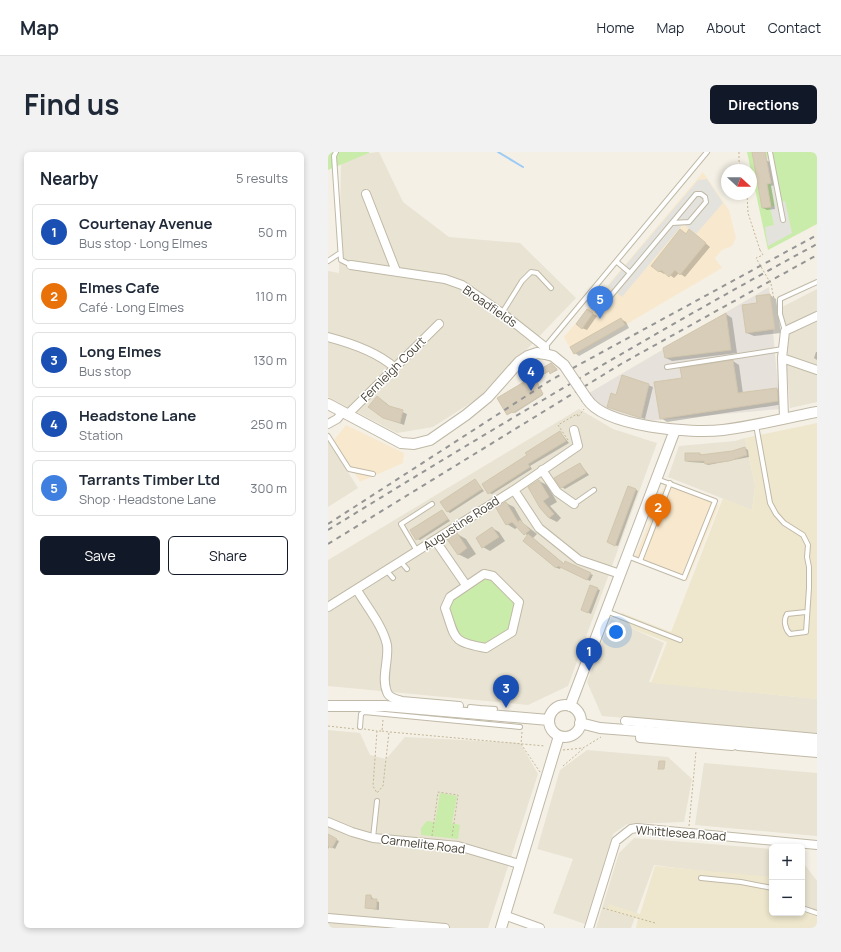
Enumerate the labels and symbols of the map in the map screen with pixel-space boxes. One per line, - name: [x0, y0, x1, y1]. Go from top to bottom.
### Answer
- north arrow: [721, 164, 757, 200]
- street label: Broadfields: [459, 281, 521, 331]
- pin: 5: [587, 286, 613, 319]
- street label: Fernleigh Court: [357, 333, 429, 405]
- pin: 4: [518, 358, 544, 391]
- street label: Augustine Road: [420, 492, 502, 554]
- pin: 2: [645, 494, 671, 527]
- your location: [606, 622, 626, 642]
- pin: 1: [576, 638, 602, 671]
- pin: 3: [493, 675, 519, 708]
- street label: Whittlesea Road: [635, 821, 727, 845]
- street label: Carmelite Road: [380, 830, 466, 858]

